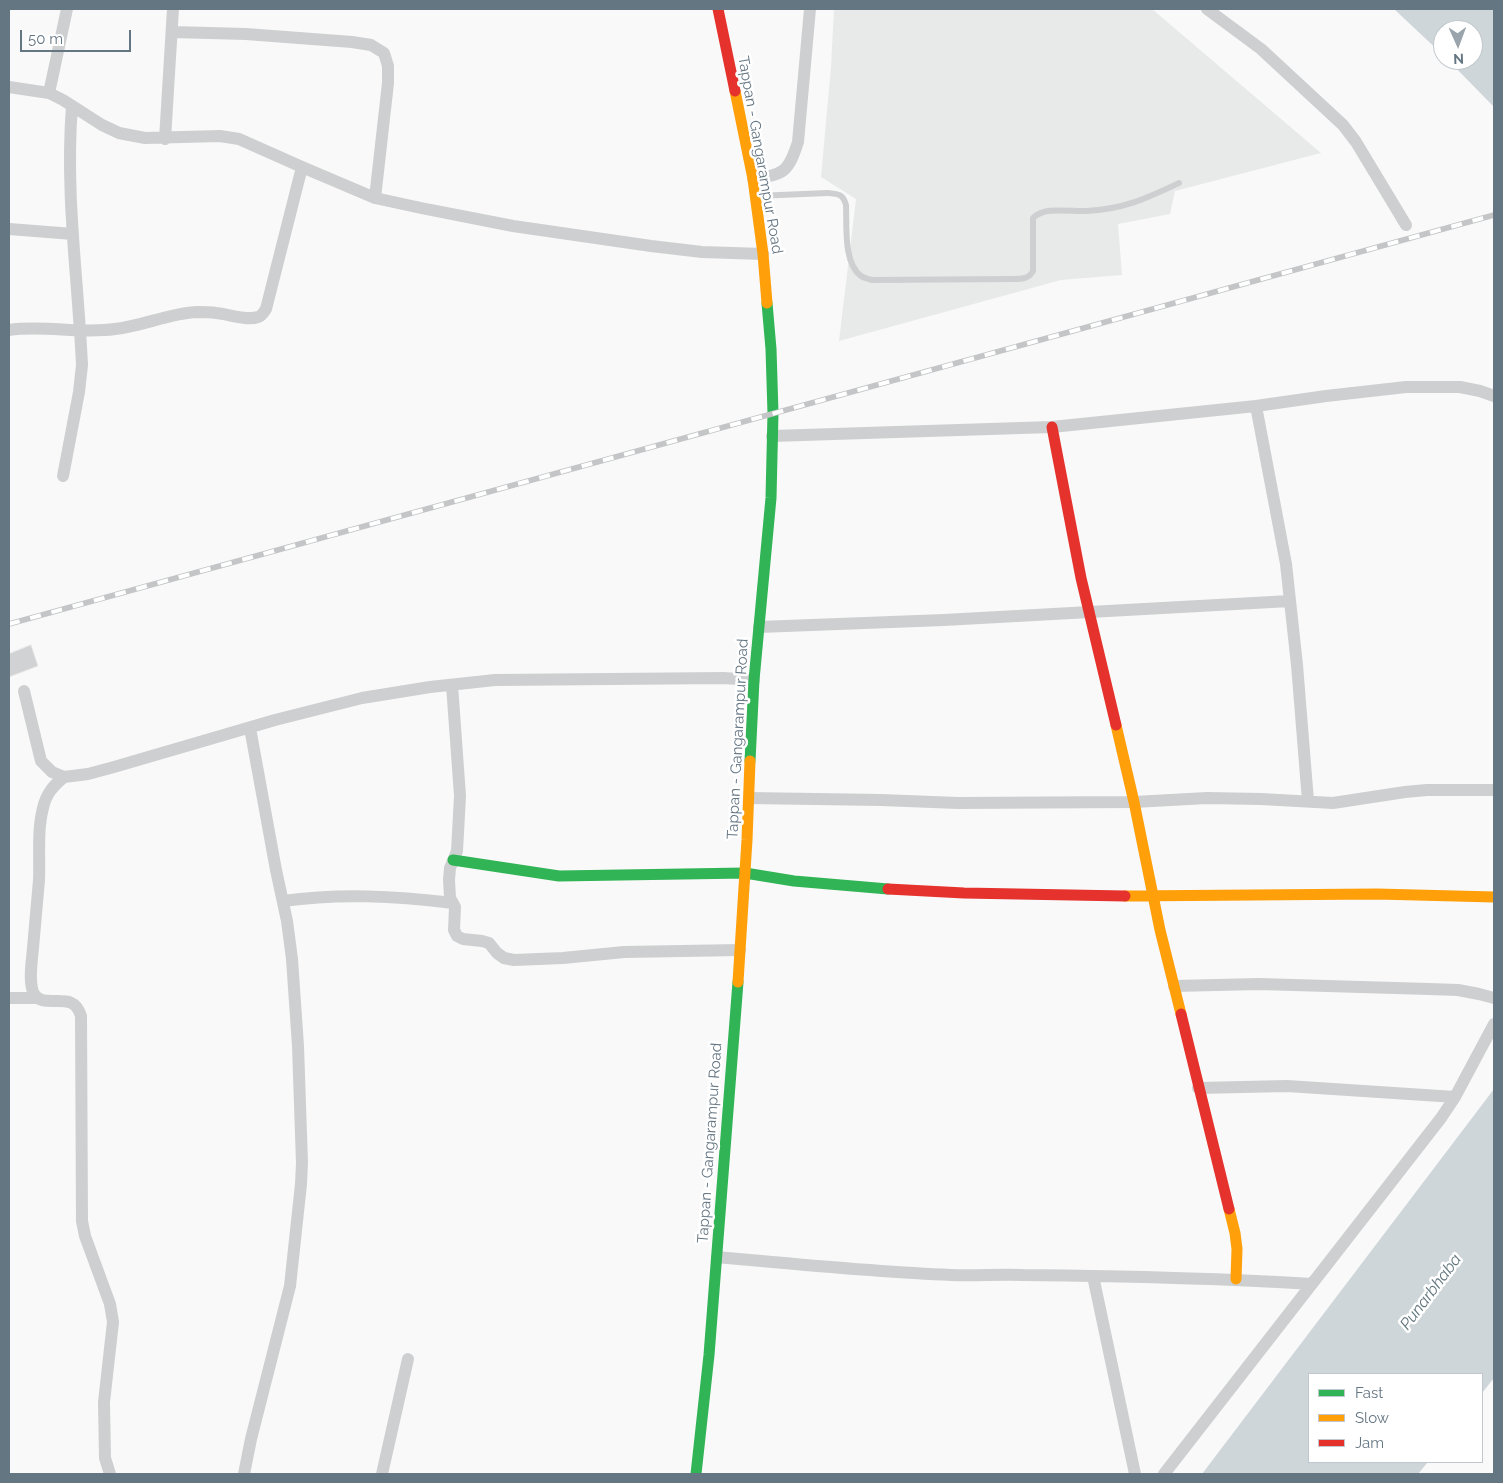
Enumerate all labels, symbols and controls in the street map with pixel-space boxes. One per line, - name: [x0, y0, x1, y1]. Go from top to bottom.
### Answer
- scale bar: [22, 20, 134, 52]
- north arrow: [1433, 20, 1483, 70]
- text: 50 m: [28, 30, 63, 48]
- text: N: [1453, 51, 1464, 67]
- street label: Tappan - Gangarampur Road: [734, 55, 786, 255]
- street label: Tappan - Gangarampur Road: [724, 638, 752, 840]
- street label: Tappan - Gangarampur Road: [694, 1042, 726, 1244]
- water label: Punarbhaba: [1396, 1250, 1466, 1334]
- legend: [1308, 1373, 1483, 1463]
- text: Fast: [1355, 1384, 1383, 1402]
- text: Slow: [1355, 1409, 1389, 1427]
- text: Jam: [1355, 1434, 1384, 1452]

